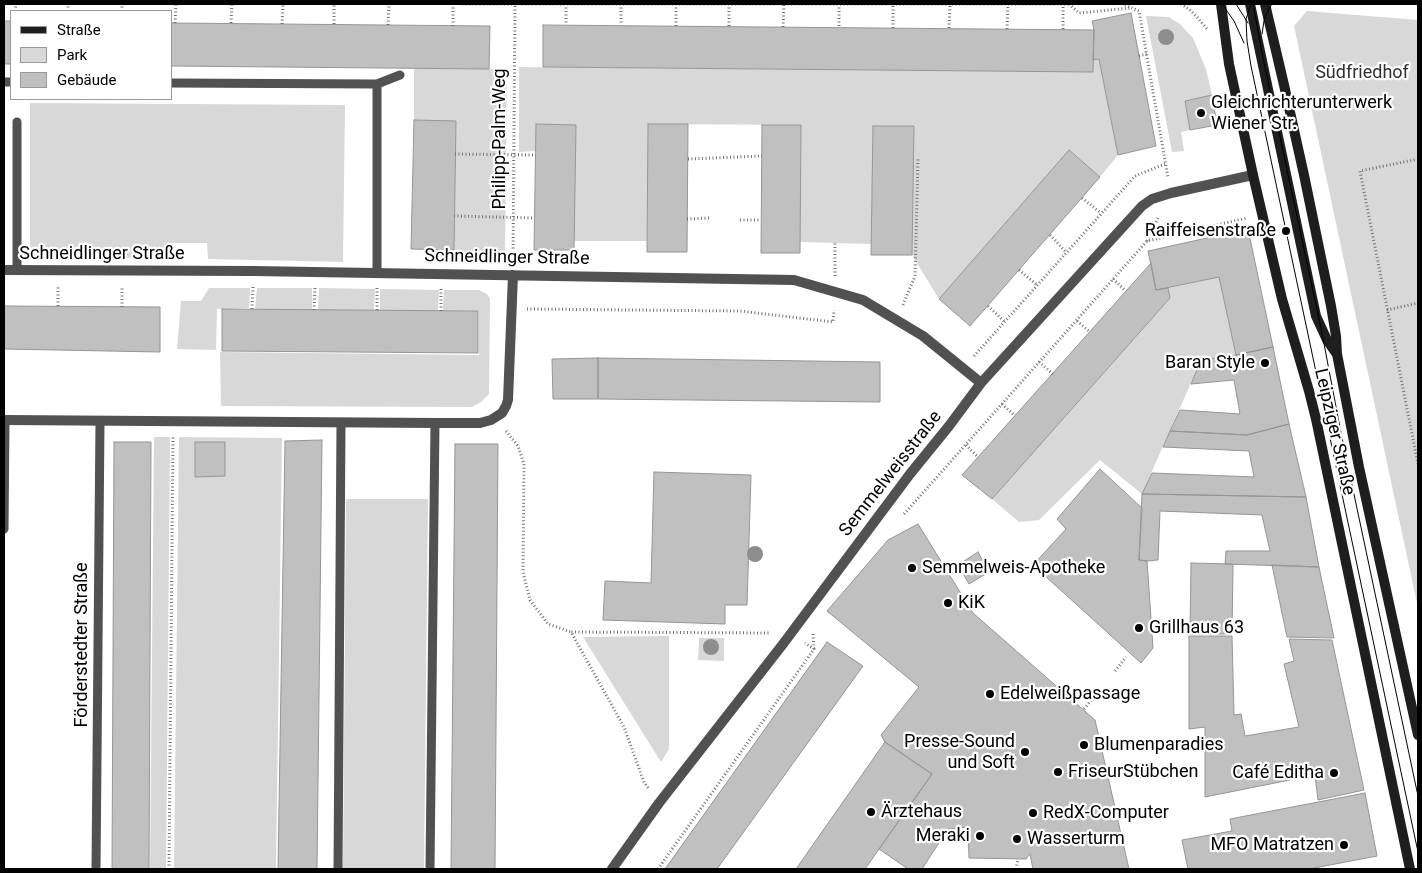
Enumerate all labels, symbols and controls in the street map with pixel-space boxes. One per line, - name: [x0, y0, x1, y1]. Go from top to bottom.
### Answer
- legend: [10, 10, 172, 100]
- text: Straße: [57, 21, 101, 39]
- text: Park: [57, 46, 87, 64]
- park label: Südfriedhof: [1315, 62, 1409, 84]
- street label: Philipp-Palm-Weg: [489, 68, 511, 210]
- text: Gebäude: [57, 71, 116, 89]
- place label: Gleichrichterunterwerk Wiener Str.: [1211, 92, 1392, 134]
- marker: Gleichrichterunterwerk Wiener Str.: [1195, 107, 1207, 119]
- place label: Raiffeisenstraße: [1145, 220, 1276, 242]
- marker: Raiffeisenstraße: [1280, 225, 1292, 237]
- street label: Schneidlinger Straße: [19, 243, 185, 265]
- street label: Schneidlinger Straße: [424, 246, 590, 270]
- place label: Baran Style: [1165, 352, 1255, 374]
- marker: Baran Style: [1259, 357, 1271, 369]
- street label: Leipziger Straße: [1309, 366, 1359, 498]
- street label: Semmelweisstraße: [835, 407, 947, 541]
- place label: Semmelweis-Apotheke: [922, 557, 1105, 579]
- marker: Semmelweis-Apotheke: [906, 562, 918, 574]
- street label: Förderstedter Straße: [71, 563, 93, 727]
- place label: KiK: [958, 592, 985, 614]
- marker: KiK: [942, 597, 954, 609]
- place label: Grillhaus 63: [1149, 617, 1244, 639]
- marker: Grillhaus 63: [1133, 622, 1145, 634]
- place label: Edelweißpassage: [1000, 683, 1140, 705]
- marker: Edelweißpassage: [984, 688, 996, 700]
- place label: Presse-Sound und Soft: [904, 731, 1015, 774]
- place label: Blumenparadies: [1094, 734, 1224, 756]
- marker: Blumenparadies: [1078, 739, 1090, 751]
- marker: Presse-Sound und Soft: [1019, 746, 1031, 758]
- place label: FriseurStübchen: [1068, 761, 1198, 783]
- place label: Café Editha: [1232, 762, 1324, 784]
- marker: FriseurStübchen: [1052, 766, 1064, 778]
- marker: Café Editha: [1328, 767, 1340, 779]
- place label: Ärztehaus: [881, 801, 962, 823]
- place label: RedX-Computer: [1043, 802, 1169, 824]
- marker: Ärztehaus: [865, 806, 877, 818]
- marker: RedX-Computer: [1027, 807, 1039, 819]
- place label: Meraki: [916, 825, 970, 847]
- place label: Wasserturm: [1027, 828, 1125, 850]
- marker: Meraki: [974, 830, 986, 842]
- marker: Wasserturm: [1011, 833, 1023, 845]
- place label: MFO Matratzen: [1210, 834, 1334, 856]
- marker: MFO Matratzen: [1338, 839, 1350, 851]

